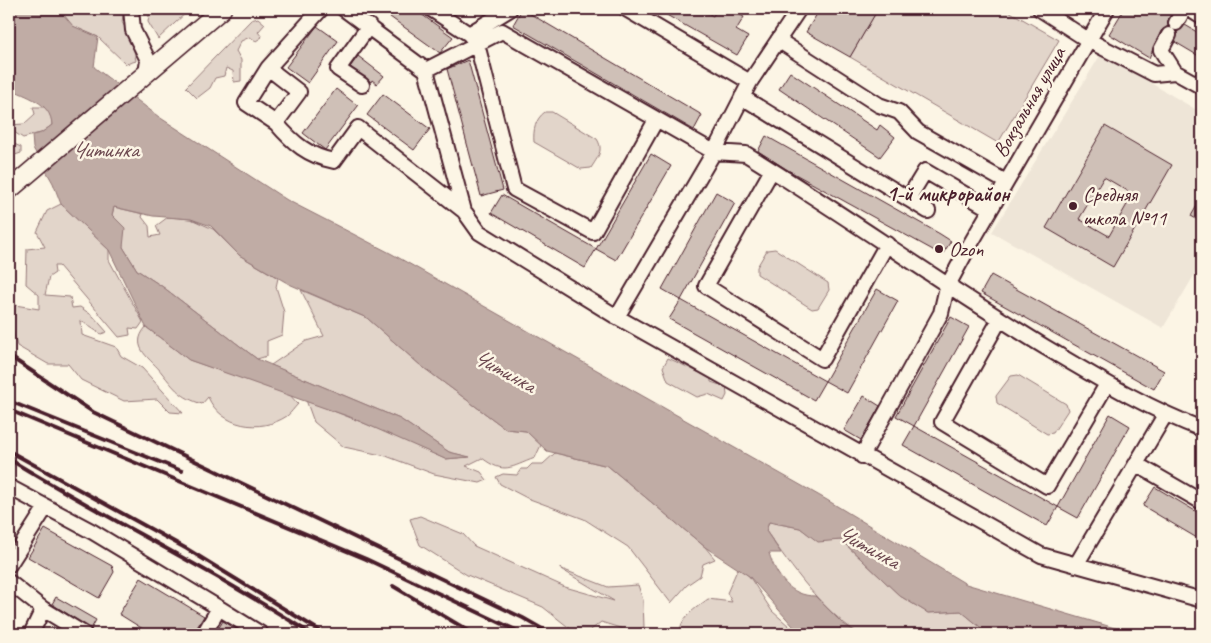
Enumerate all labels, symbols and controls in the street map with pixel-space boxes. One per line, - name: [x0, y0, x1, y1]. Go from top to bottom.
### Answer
- street label: Вокзальная улица: [987, 41, 1072, 162]
- water label: Читинка: [72, 136, 141, 164]
- district label: 1-й микрорайон: [886, 180, 1011, 208]
- place label: Средняя школа №11: [1083, 181, 1168, 231]
- marker: Средняя школа №11: [1067, 200, 1079, 212]
- place label: Ozon: [949, 236, 984, 262]
- marker: Ozon: [933, 243, 945, 255]
- water label: Читинка: [469, 343, 543, 401]
- water label: Читинка: [833, 519, 907, 577]

